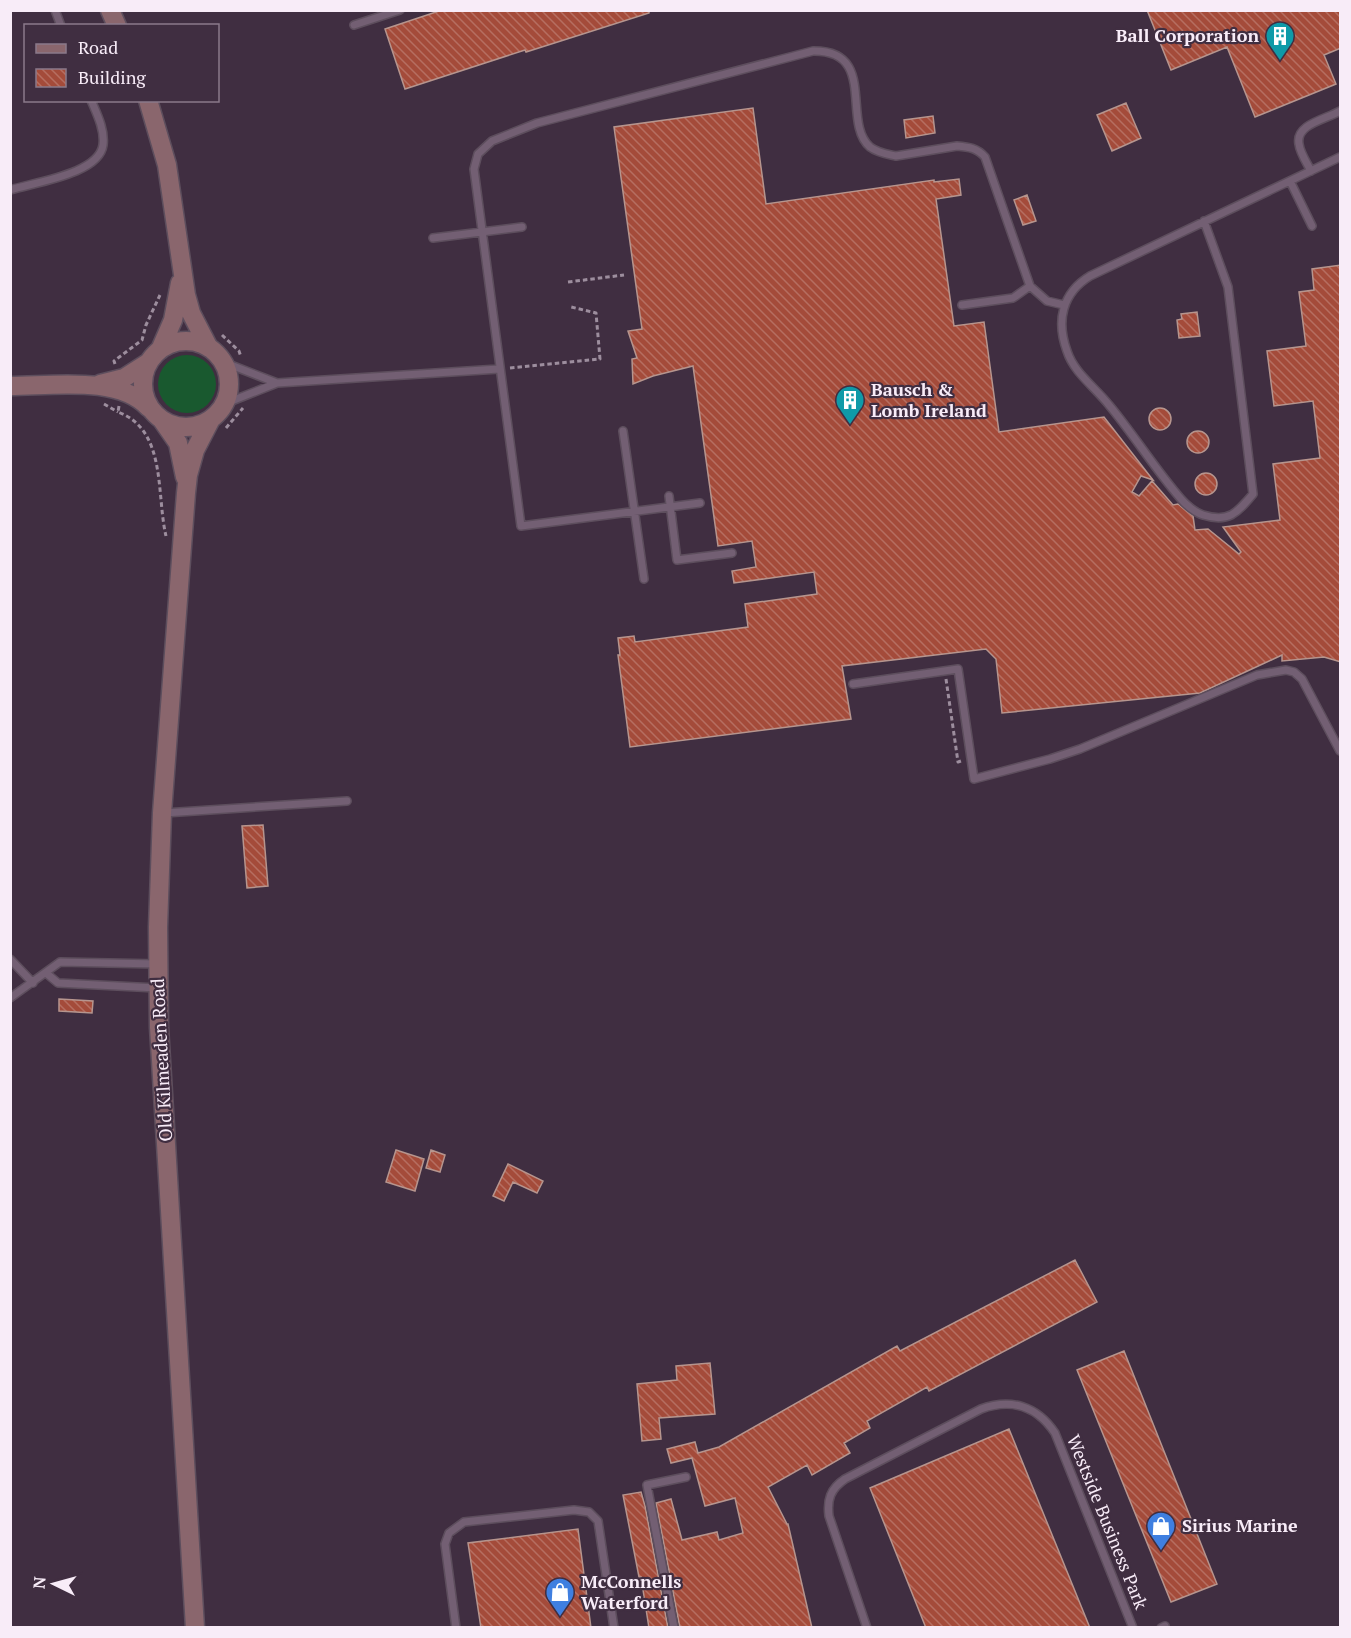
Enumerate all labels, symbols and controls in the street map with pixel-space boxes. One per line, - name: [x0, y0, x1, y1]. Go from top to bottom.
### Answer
- building icon: Ball Corporation: [1264, 20, 1296, 62]
- place label: Ball Corporation: [1116, 23, 1259, 47]
- legend: [24, 24, 219, 102]
- text: Road: [78, 35, 118, 59]
- text: Building: [78, 65, 146, 89]
- place label: Bausch & Lomb Ireland: [871, 377, 987, 422]
- building icon: Bausch & Lomb Ireland: [834, 384, 866, 426]
- street label: Old Kilmeaden Road: [145, 978, 177, 1142]
- street label: Westside Business Park: [1062, 1431, 1154, 1613]
- shop icon: Sirius Marine: [1145, 1510, 1177, 1552]
- place label: Sirius Marine: [1182, 1513, 1298, 1537]
- north arrow: [24, 1554, 84, 1614]
- place label: McConnells Waterford: [581, 1569, 681, 1614]
- text: N: [28, 1576, 51, 1590]
- shop icon: McConnells Waterford: [544, 1576, 576, 1618]

